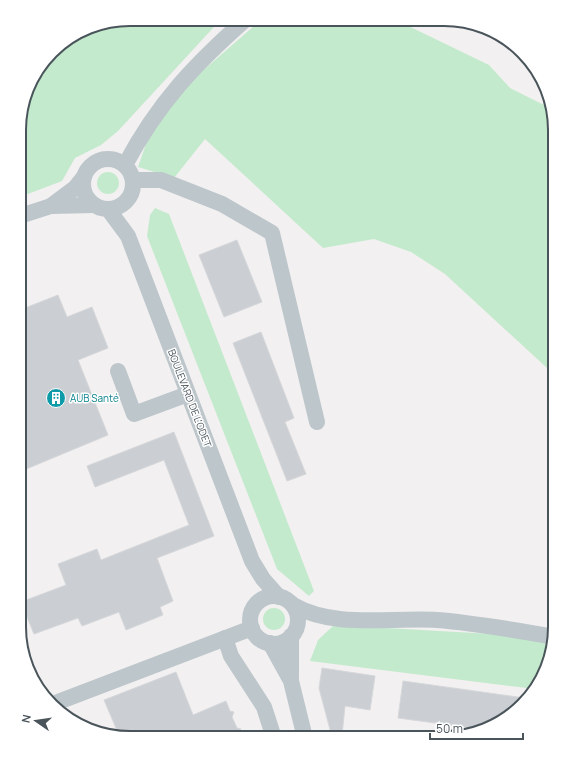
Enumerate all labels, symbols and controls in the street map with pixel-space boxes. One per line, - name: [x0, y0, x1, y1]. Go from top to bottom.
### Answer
- street label: BOULEVARD DE L'ODET: [165, 347, 215, 449]
- building icon: AUB Santé: [45, 387, 67, 409]
- place label: AUB Santé: [70, 391, 119, 405]
- north arrow: [16, 701, 56, 741]
- text: N: [18, 713, 34, 724]
- scale bar: [430, 715, 523, 741]
- text: 50 m: [436, 720, 463, 737]

